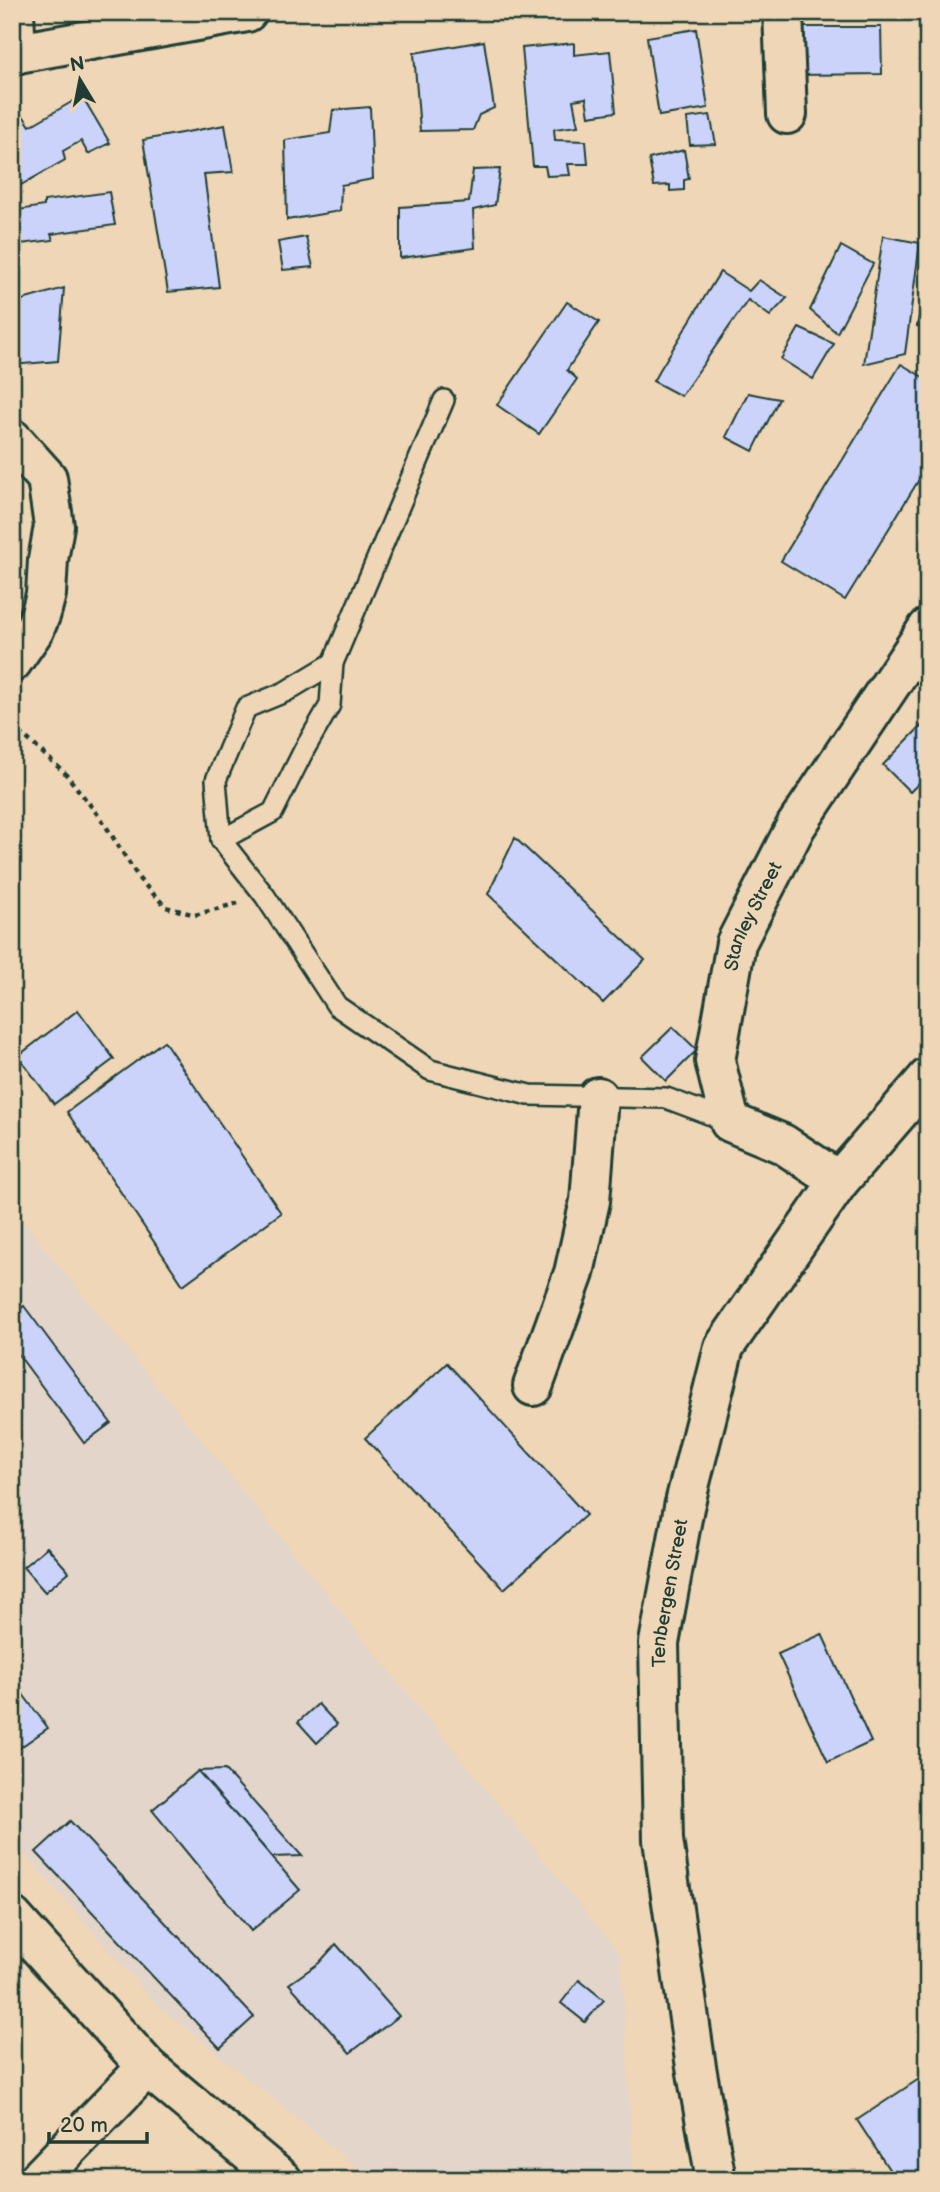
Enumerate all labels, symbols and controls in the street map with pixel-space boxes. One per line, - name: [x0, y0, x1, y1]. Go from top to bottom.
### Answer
- north arrow: [46, 46, 116, 116]
- text: N: [68, 52, 86, 77]
- street label: Stanley Street: [720, 858, 787, 973]
- street label: Tenbergen Street: [647, 1517, 693, 1667]
- scale bar: [49, 2101, 147, 2145]
- text: 20 m: [60, 2113, 108, 2138]

